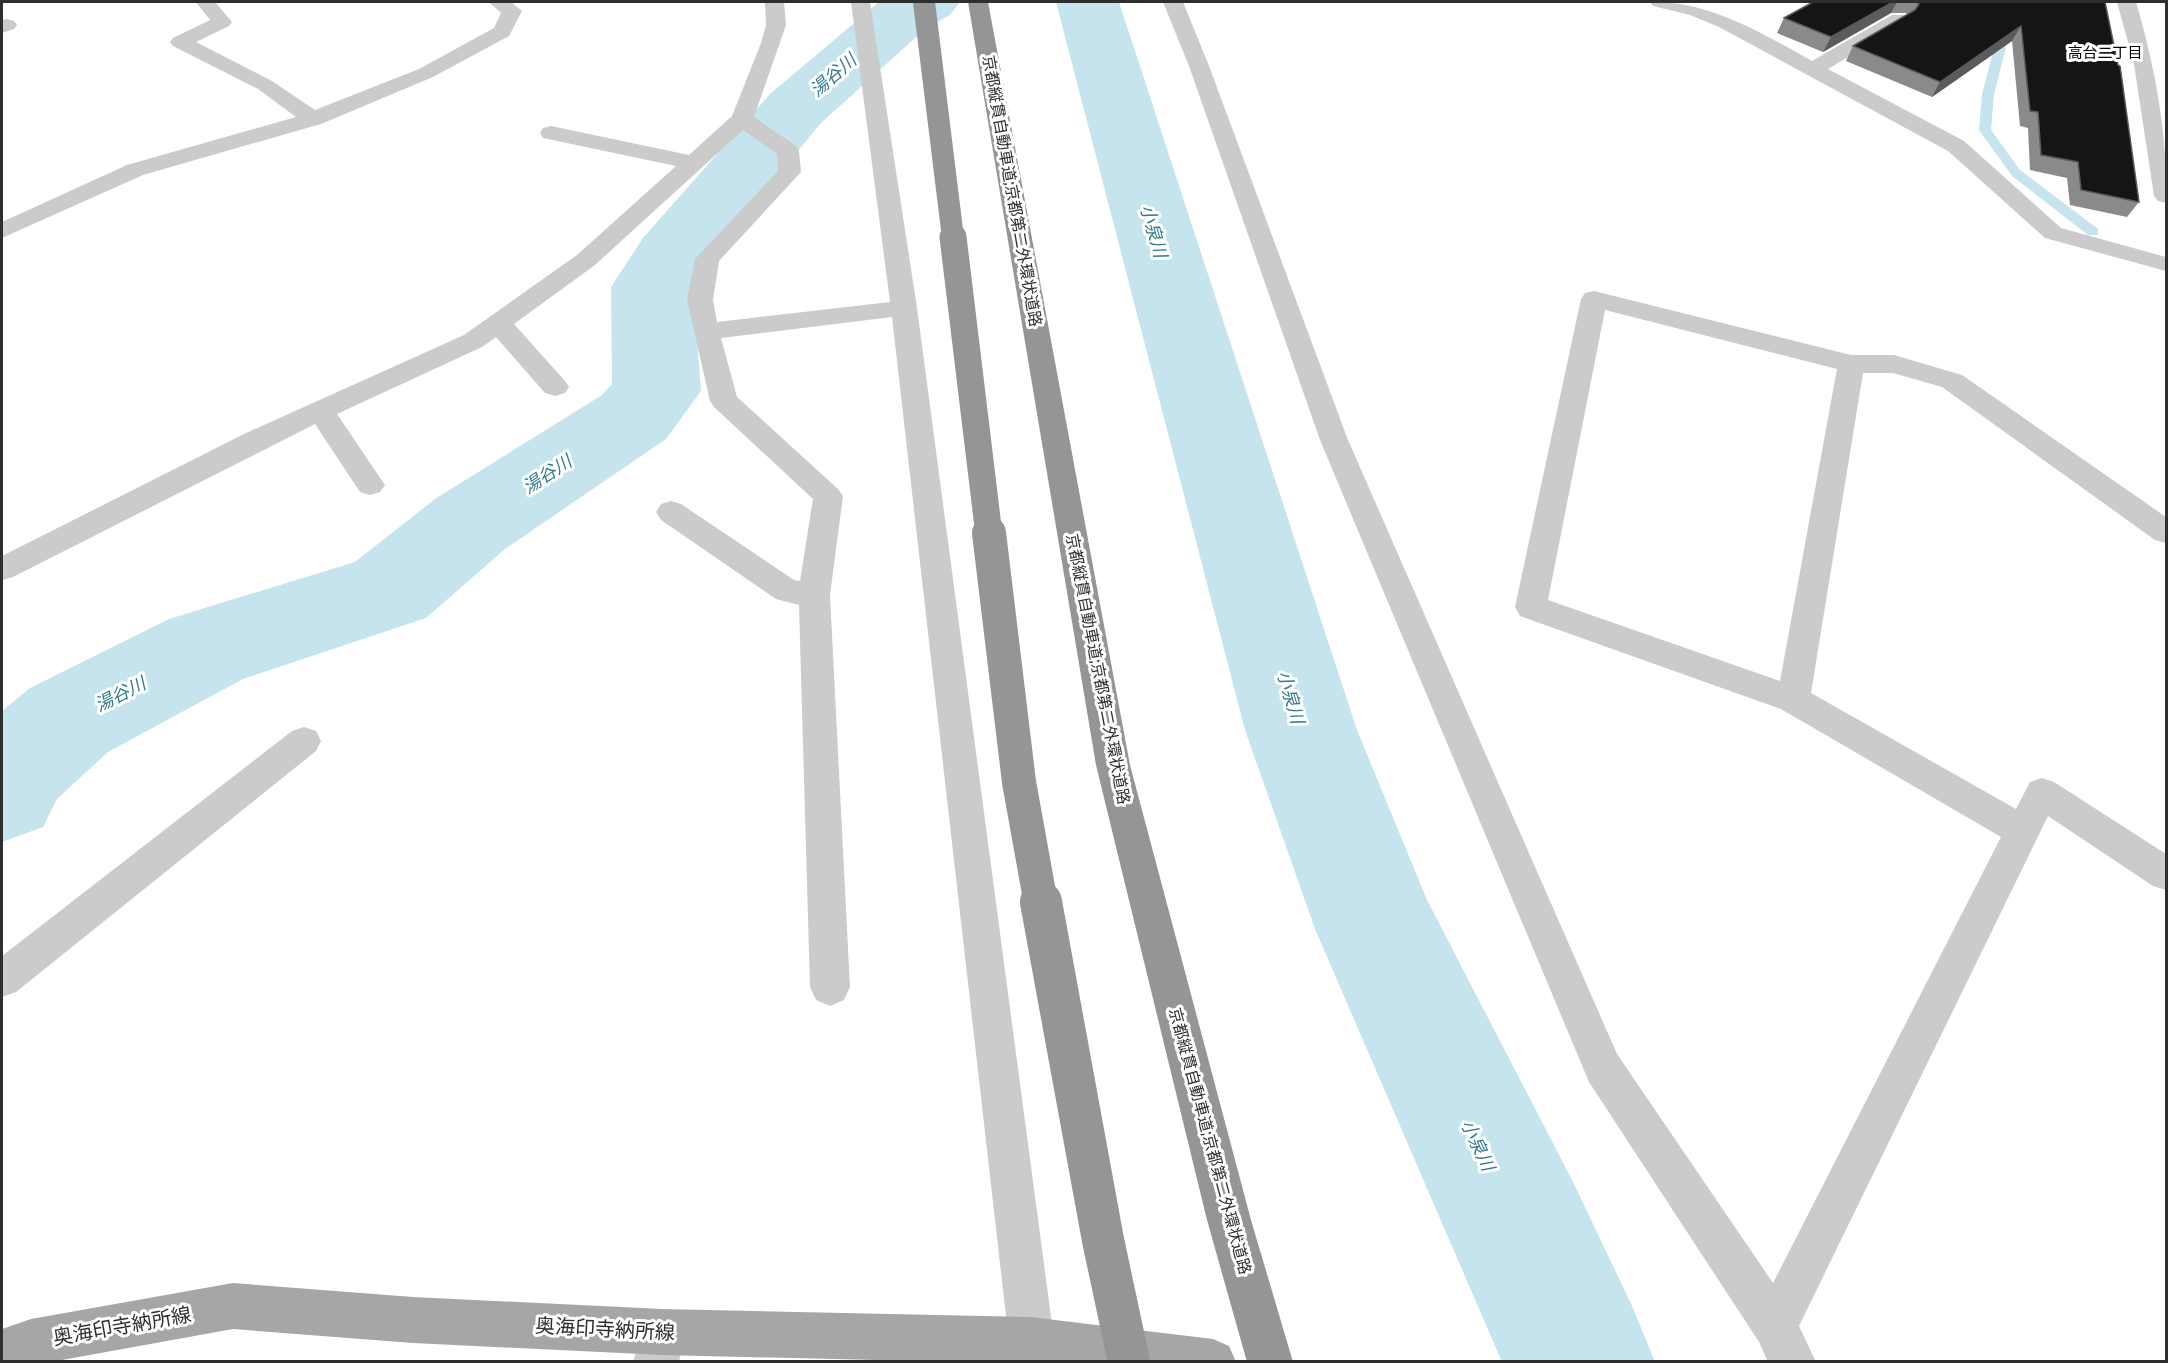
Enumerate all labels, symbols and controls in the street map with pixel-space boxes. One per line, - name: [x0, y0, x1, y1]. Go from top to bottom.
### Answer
- district label: 高台二丁目: [2067, 44, 2143, 62]
- water label: 湯谷川: [806, 48, 862, 101]
- street label: 京都縦貫自動車道;京都第二外環状道路: [979, 54, 1045, 328]
- water label: 小泉川: [1136, 202, 1172, 262]
- water label: 湯谷川: [519, 449, 577, 498]
- street label: 京都縦貫自動車道;京都第二外環状道路: [1062, 532, 1134, 806]
- water label: 小泉川: [1273, 668, 1309, 728]
- water label: 湯谷川: [91, 671, 151, 716]
- street label: 京都縦貫自動車道;京都第二外環状道路: [1165, 1006, 1255, 1276]
- water label: 小泉川: [1457, 1116, 1500, 1176]
- street label: 奥海印寺納所線: [51, 1302, 193, 1350]
- street label: 奥海印寺納所線: [534, 1313, 676, 1345]

